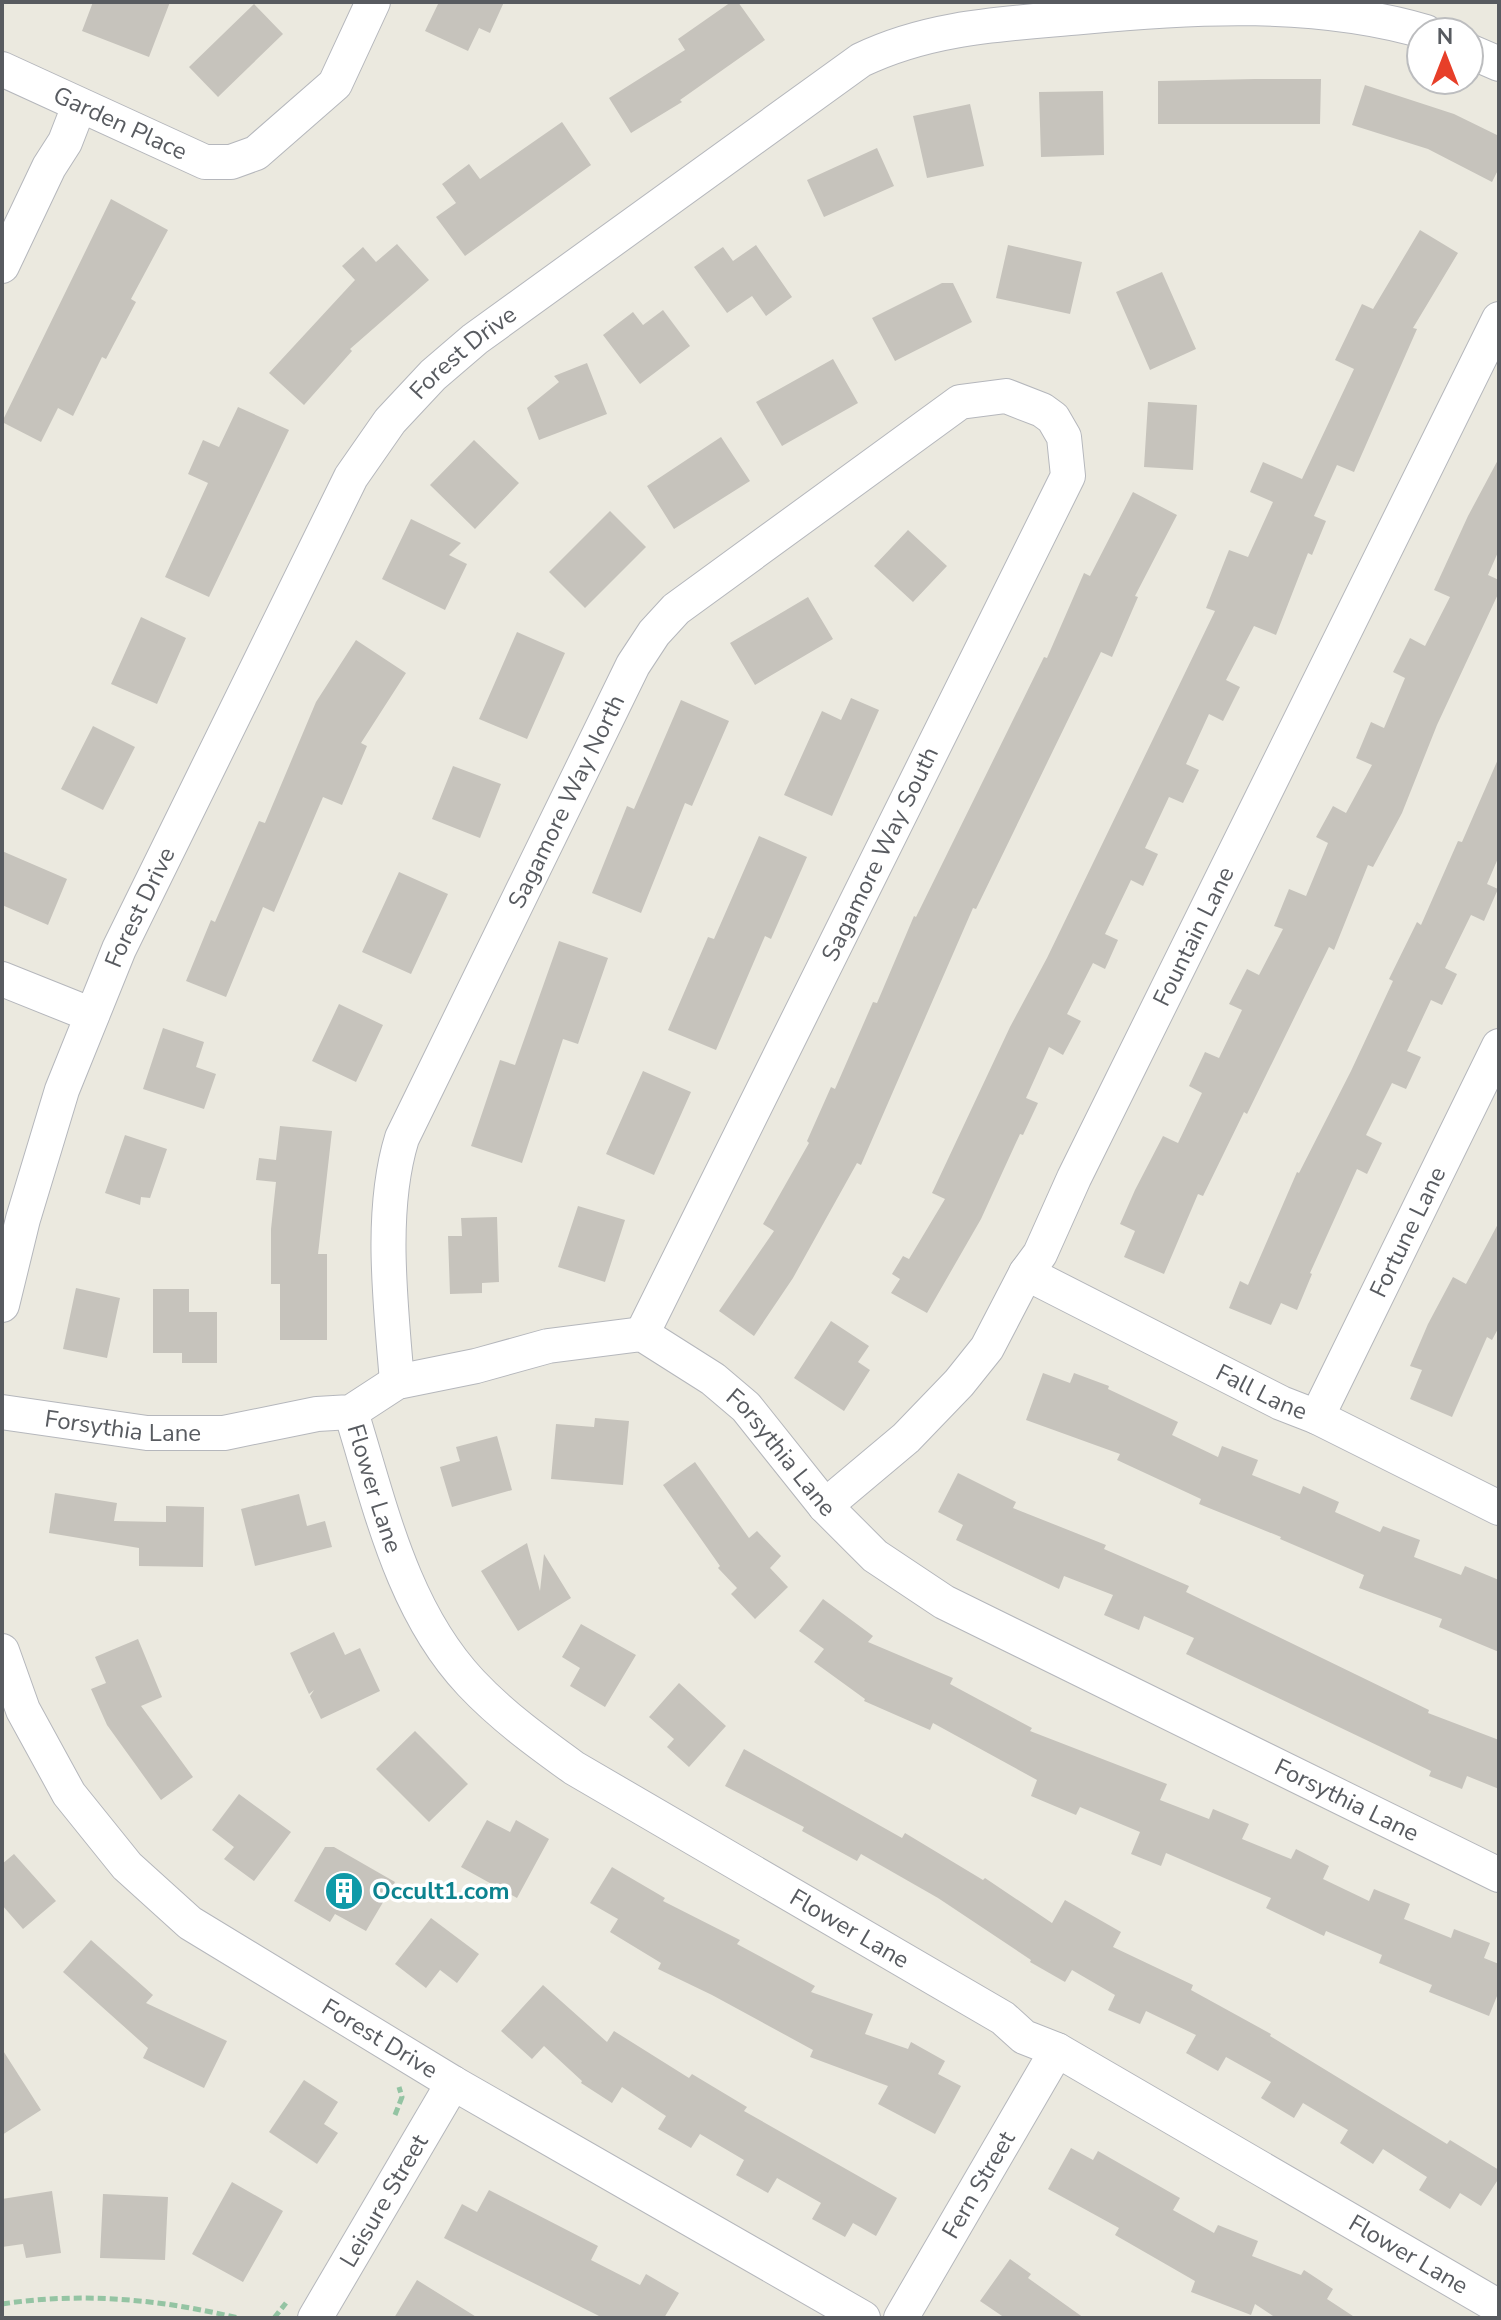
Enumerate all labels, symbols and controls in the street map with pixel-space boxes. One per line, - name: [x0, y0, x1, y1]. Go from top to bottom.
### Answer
- north arrow: [1405, 16, 1485, 96]
- text: N: [1437, 22, 1453, 52]
- street label: Garden Place: [48, 79, 192, 168]
- street label: Forest Drive: [402, 298, 523, 406]
- street label: Sagamore Way North: [501, 689, 632, 914]
- street label: Sagamore Way South: [814, 741, 946, 967]
- street label: Forest Drive: [97, 842, 183, 972]
- street label: Fountain Lane: [1146, 861, 1242, 1011]
- street label: Fortune Lane: [1362, 1161, 1453, 1303]
- street label: Fall Lane: [1210, 1356, 1312, 1428]
- street label: Forsythia Lane: [719, 1381, 843, 1524]
- street label: Forsythia Lane: [43, 1402, 201, 1449]
- street label: Flower Lane: [340, 1420, 410, 1557]
- street label: Forsythia Lane: [1269, 1751, 1424, 1849]
- building icon: Occult1.com: [323, 1870, 365, 1912]
- place label: Occult1.com: [372, 1875, 510, 1907]
- street label: Flower Lane: [784, 1881, 915, 1976]
- street label: Forest Drive: [316, 1991, 444, 2086]
- street label: Fern Street: [935, 2125, 1023, 2245]
- street label: Leisure Street: [332, 2128, 436, 2273]
- street label: Flower Lane: [1343, 2207, 1474, 2302]

